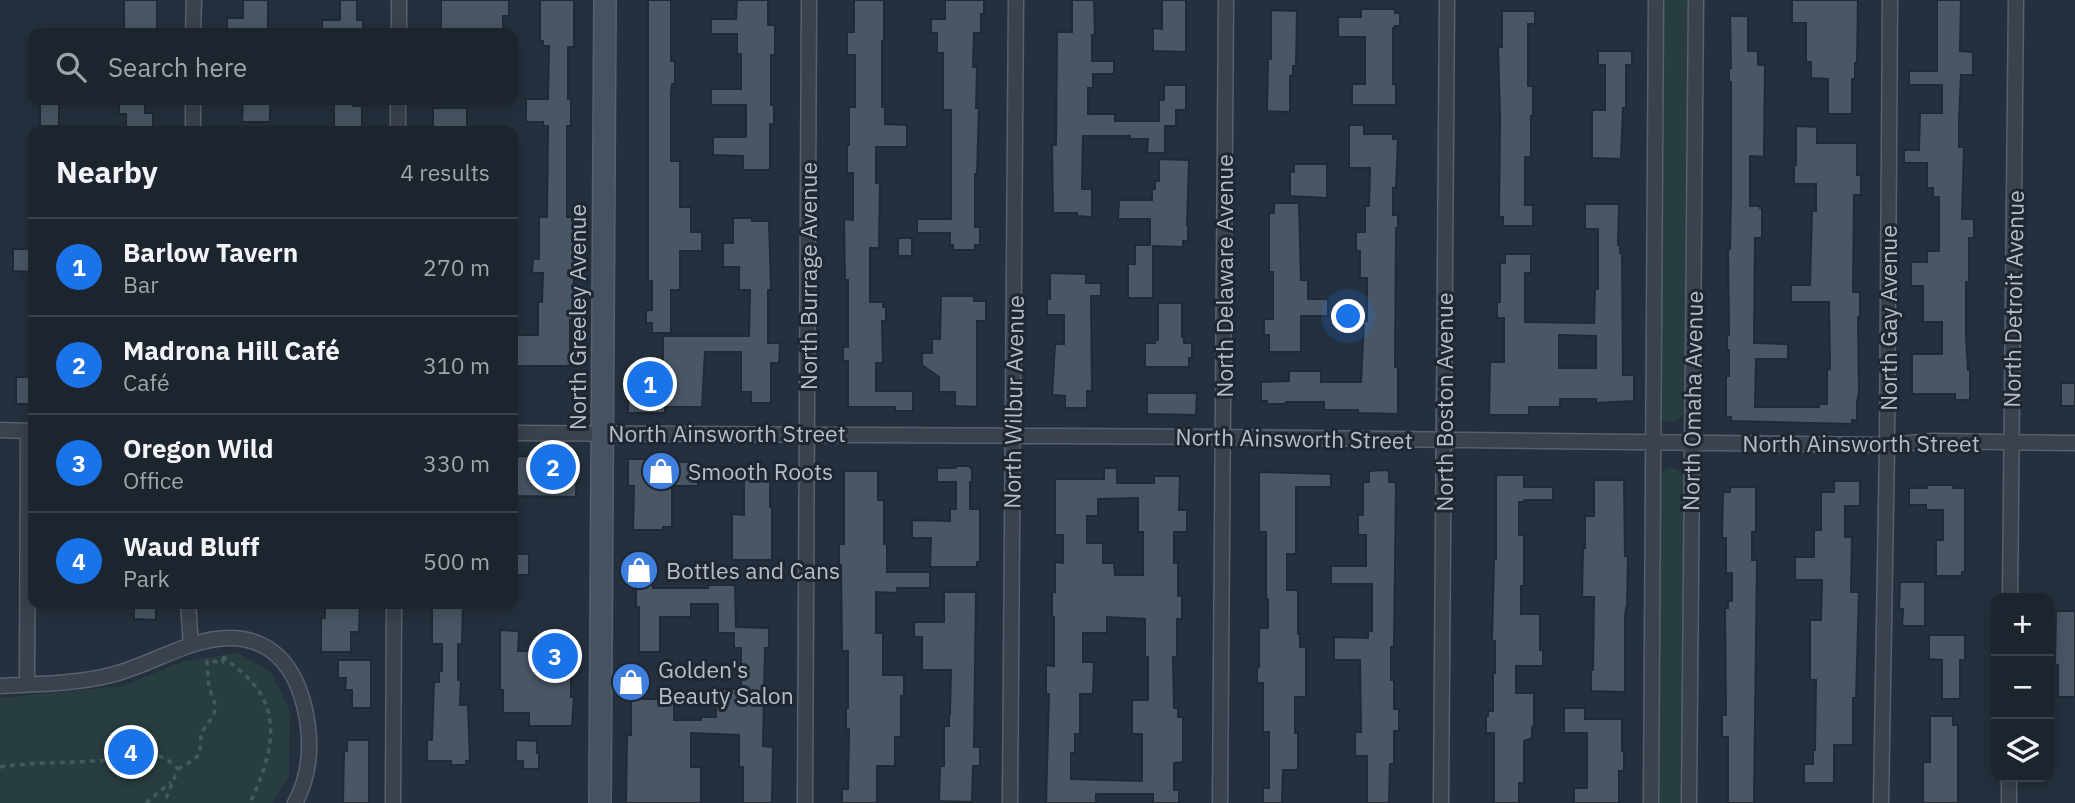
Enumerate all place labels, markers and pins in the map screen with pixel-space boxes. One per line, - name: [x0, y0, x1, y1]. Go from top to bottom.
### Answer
- pin: 1: [627, 358, 673, 410]
- pin: 2: [530, 441, 576, 493]
- shop icon: Smooth Roots: [640, 450, 682, 492]
- place label: Smooth Roots: [688, 456, 833, 486]
- shop icon: Bottles and Cans: [618, 549, 660, 591]
- place label: Bottles and Cans: [666, 555, 840, 585]
- pin: 3: [532, 630, 578, 682]
- place label: Golden's Beauty Salon: [658, 654, 794, 710]
- shop icon: Golden's Beauty Salon: [610, 661, 652, 703]
- pin: 4: [108, 726, 154, 778]

